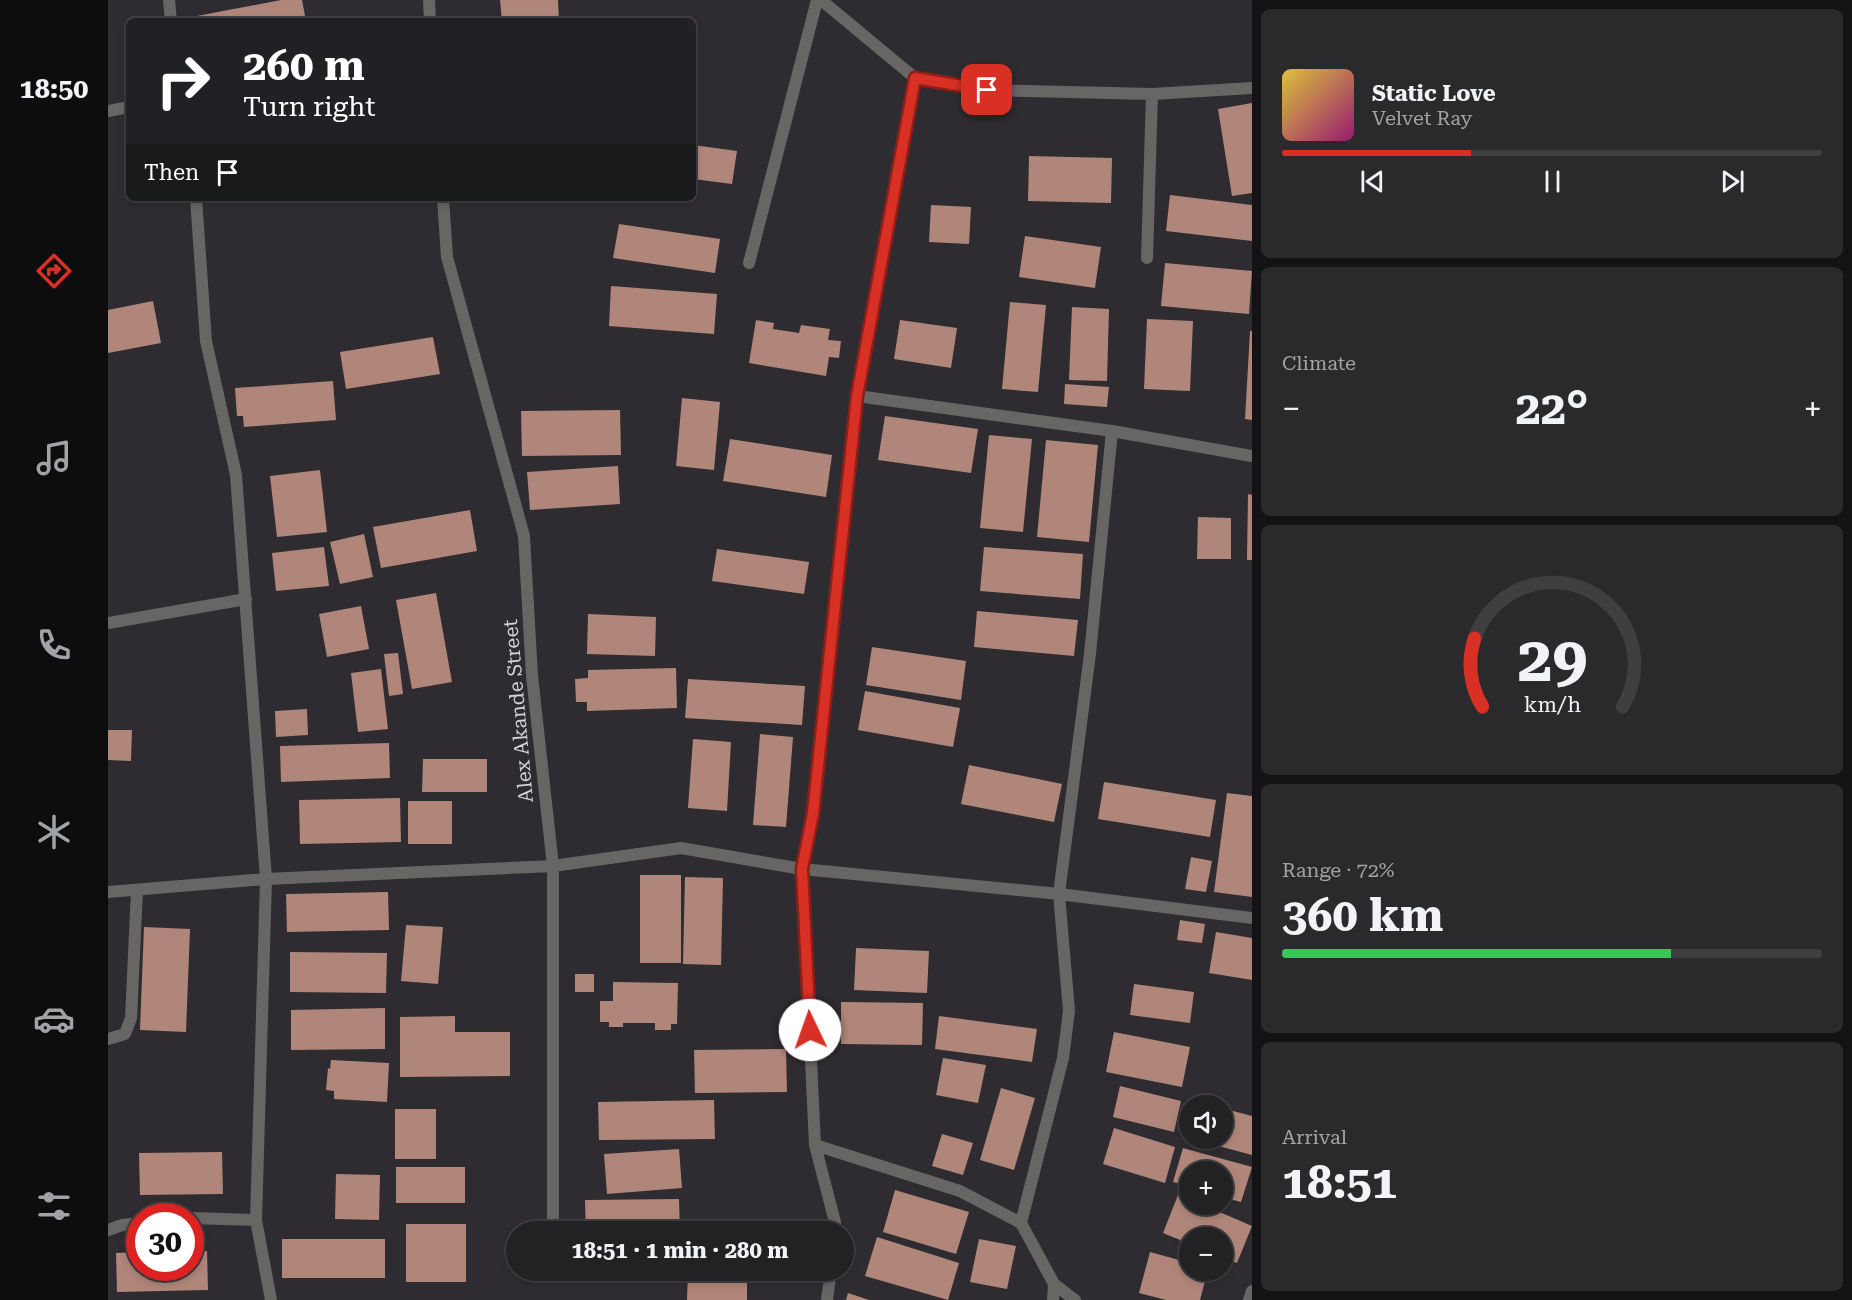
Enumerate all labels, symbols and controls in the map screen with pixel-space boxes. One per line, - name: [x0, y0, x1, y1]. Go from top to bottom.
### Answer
- text: 260 m: [243, 41, 365, 90]
- icon: right: [144, 42, 222, 120]
- pin: [961, 64, 1012, 115]
- text: 18:50: [20, 73, 88, 105]
- icon: arrive: [970, 73, 1003, 106]
- text: Static Love: [1372, 81, 1496, 106]
- text: Turn right: [243, 91, 376, 123]
- text: Velvet Ray: [1372, 106, 1472, 130]
- icon: arrive: [211, 156, 244, 189]
- text: Then: [144, 160, 199, 185]
- icon: previous: [1356, 165, 1389, 198]
- icon: pause: [1536, 165, 1569, 198]
- icon: next: [1716, 165, 1749, 198]
- icon: directions: [33, 250, 75, 292]
- text: Climate: [1282, 351, 1356, 375]
- text: 22°: [1516, 382, 1588, 435]
- text: −: [1282, 389, 1300, 428]
- text: +: [1804, 389, 1822, 428]
- icon: music: [33, 437, 75, 479]
- street label: Alex Akande Street: [498, 618, 538, 804]
- text: 29: [1517, 623, 1587, 696]
- icon: phone: [33, 624, 75, 666]
- text: km/h: [1523, 692, 1581, 717]
- icon: climate: [33, 811, 75, 853]
- text: Range · 72%: [1282, 858, 1394, 882]
- text: 360 km: [1282, 889, 1443, 942]
- icon: car: [33, 998, 75, 1040]
- position arrow: [778, 998, 842, 1062]
- map controls: [1179, 1095, 1233, 1281]
- button: sound: [1179, 1095, 1233, 1149]
- text: Arrival: [1282, 1125, 1347, 1149]
- text: 18:51: [1282, 1156, 1397, 1209]
- button: +: [1179, 1161, 1233, 1215]
- icon: filters: [33, 1185, 75, 1227]
- speed limit sign: 30: [126, 1203, 204, 1281]
- button: −: [1179, 1227, 1233, 1281]
- text: 18:51 · 1 min · 280 m: [571, 1238, 789, 1263]

